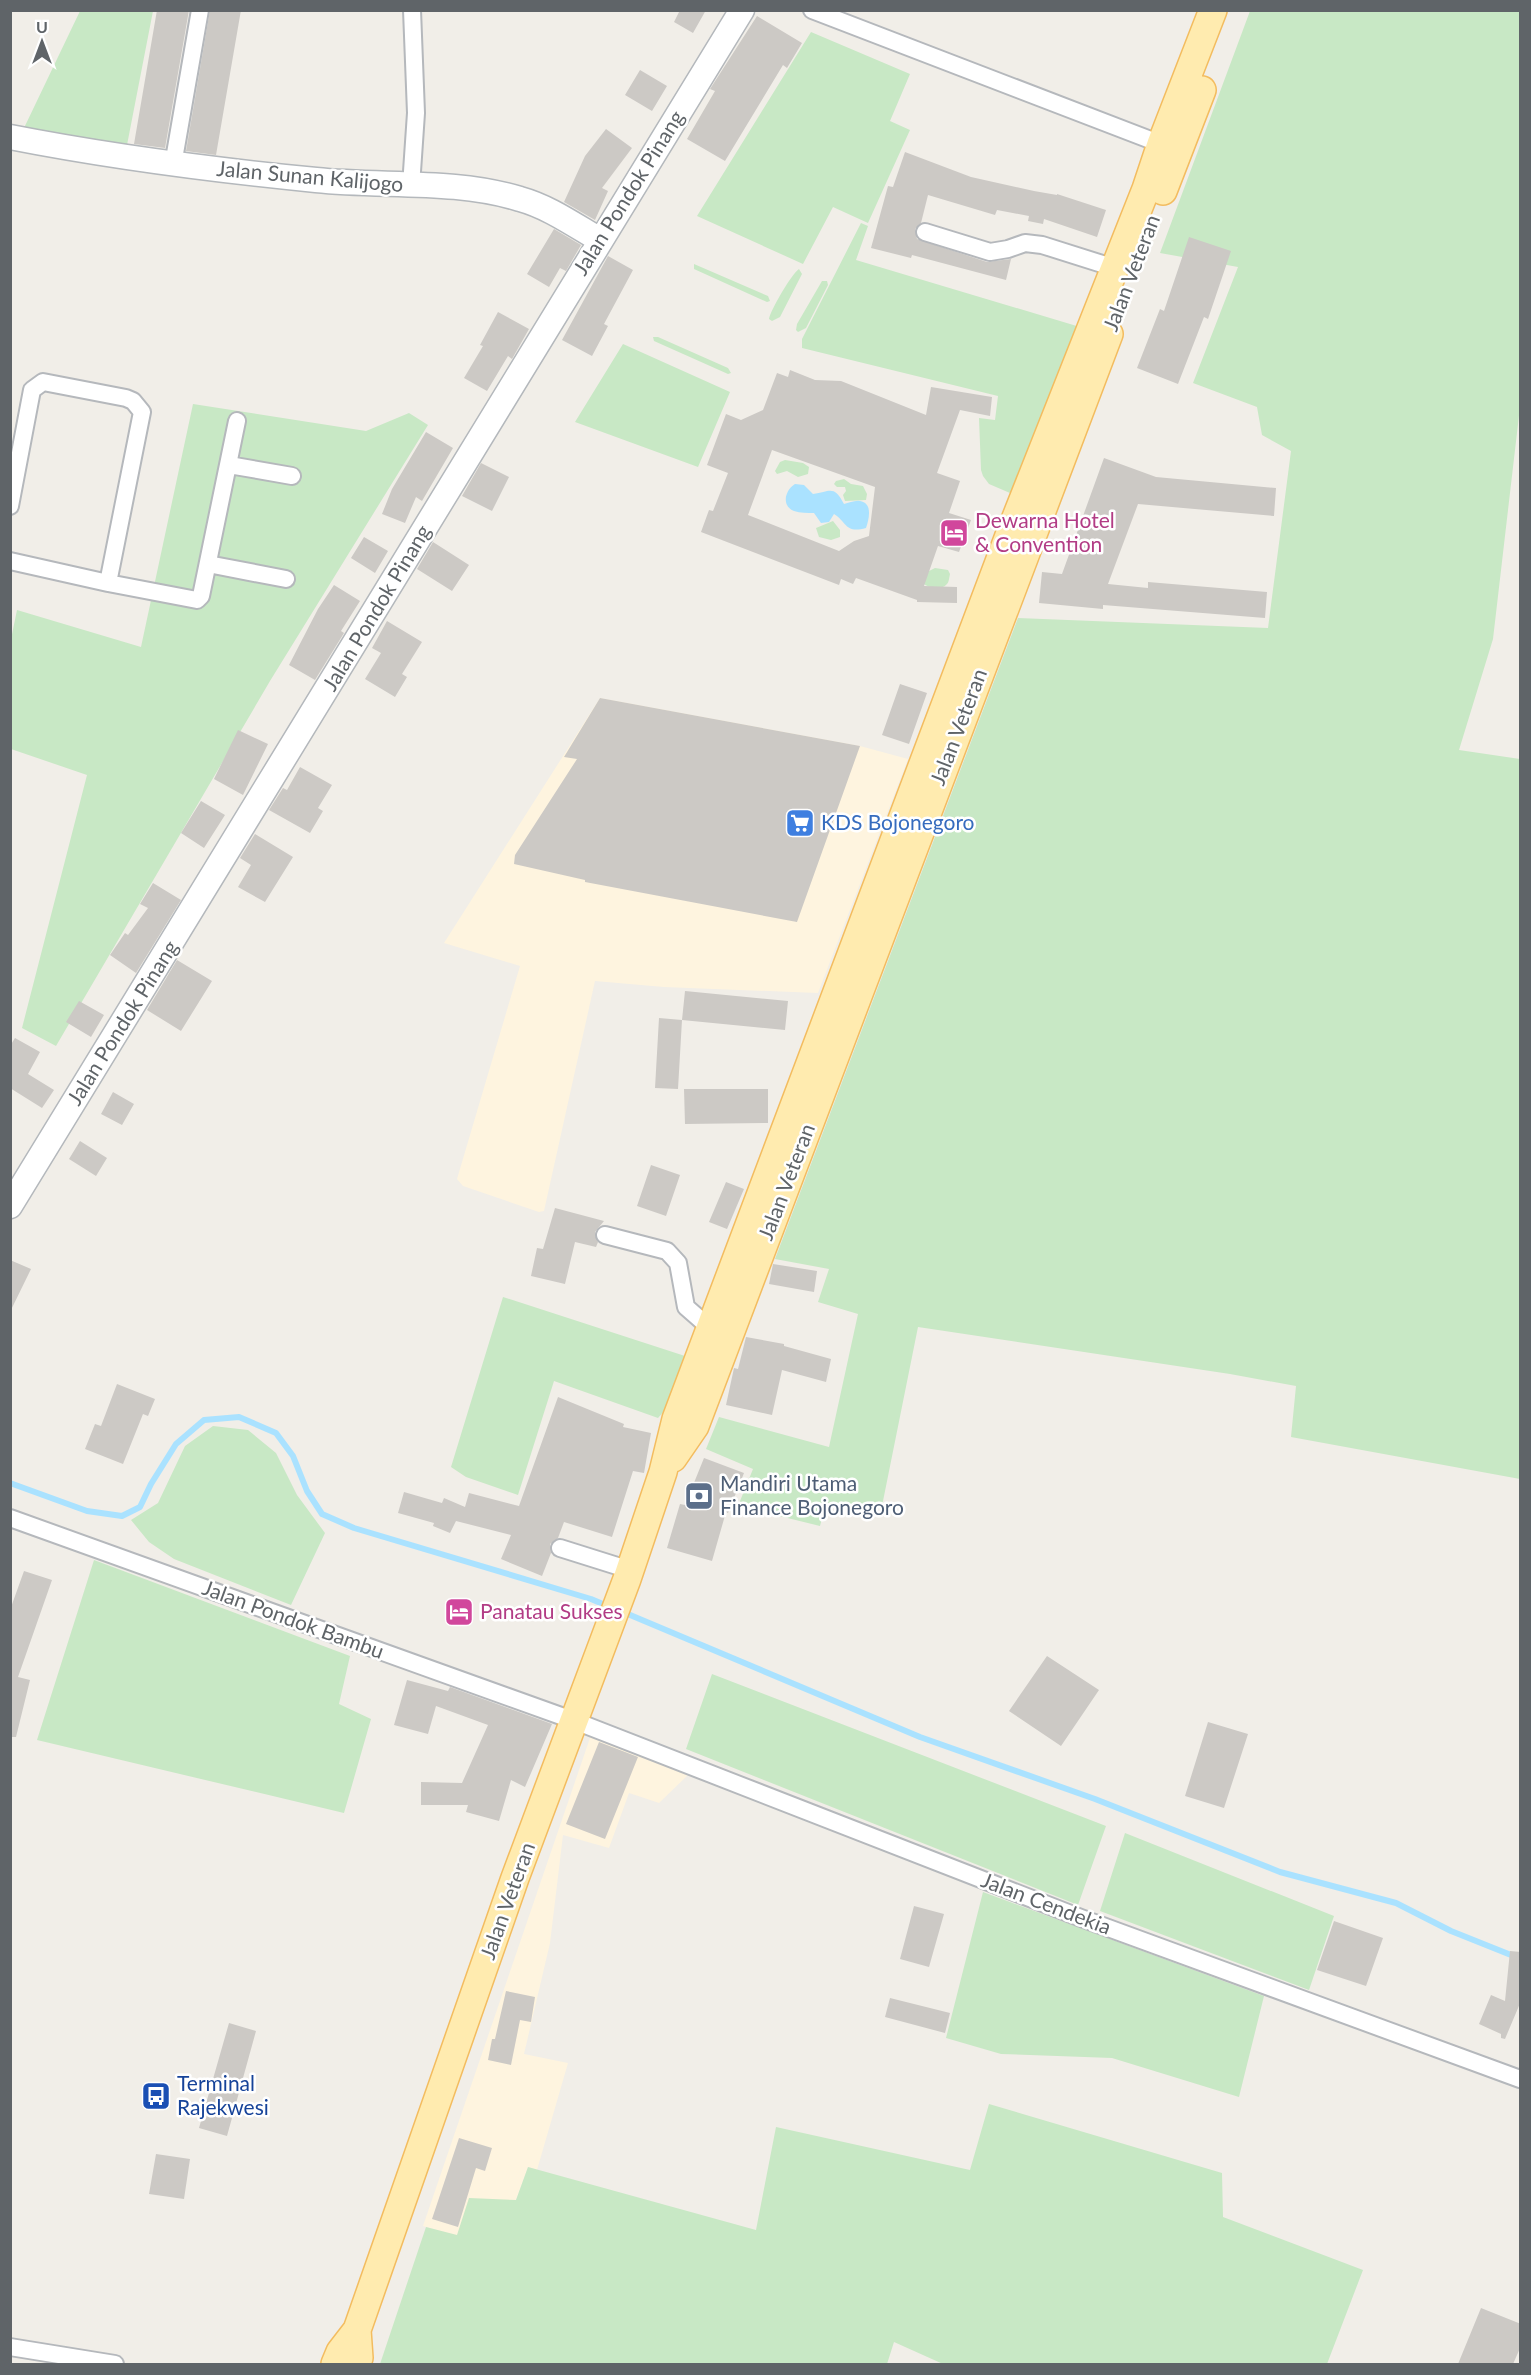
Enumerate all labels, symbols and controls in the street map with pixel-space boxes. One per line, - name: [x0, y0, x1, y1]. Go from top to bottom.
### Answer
- north arrow: [12, 12, 72, 72]
- text: U: [36, 17, 48, 36]
- street label: Jalan Pondok Pinang: [567, 105, 688, 279]
- street label: Jalan Sunan Kalijogo: [216, 155, 405, 196]
- street label: Jalan Veteran: [1097, 211, 1164, 334]
- place label: Dewarna Hotel & Convention: [975, 507, 1115, 556]
- hotel icon: Dewarna Hotel & Convention: [938, 517, 970, 549]
- street label: Jalan Pondok Pinang: [316, 520, 435, 695]
- street label: Jalan Veteran: [924, 665, 991, 788]
- supermarket icon: KDS Bojonegoro: [784, 807, 816, 839]
- place label: KDS Bojonegoro: [821, 809, 975, 834]
- street label: Jalan Pondok Pinang: [61, 935, 182, 1109]
- street label: Jalan Veteran: [752, 1120, 819, 1243]
- place label: Mandiri Utama Finance Bojonegoro: [720, 1470, 904, 1519]
- bank icon: Mandiri Utama Finance Bojonegoro: [683, 1480, 715, 1512]
- street label: Jalan Pondok Bambu: [199, 1574, 388, 1663]
- hotel icon: Panatau Sukses: [443, 1596, 475, 1628]
- place label: Panatau Sukses: [480, 1598, 623, 1623]
- street label: Jalan Veteran: [474, 1839, 539, 1962]
- street label: Jalan Cendekia: [978, 1866, 1115, 1939]
- place label: Terminal Rajekwesi: [177, 2070, 269, 2119]
- bus stop icon: Terminal Rajekwesi: [140, 2080, 172, 2112]

